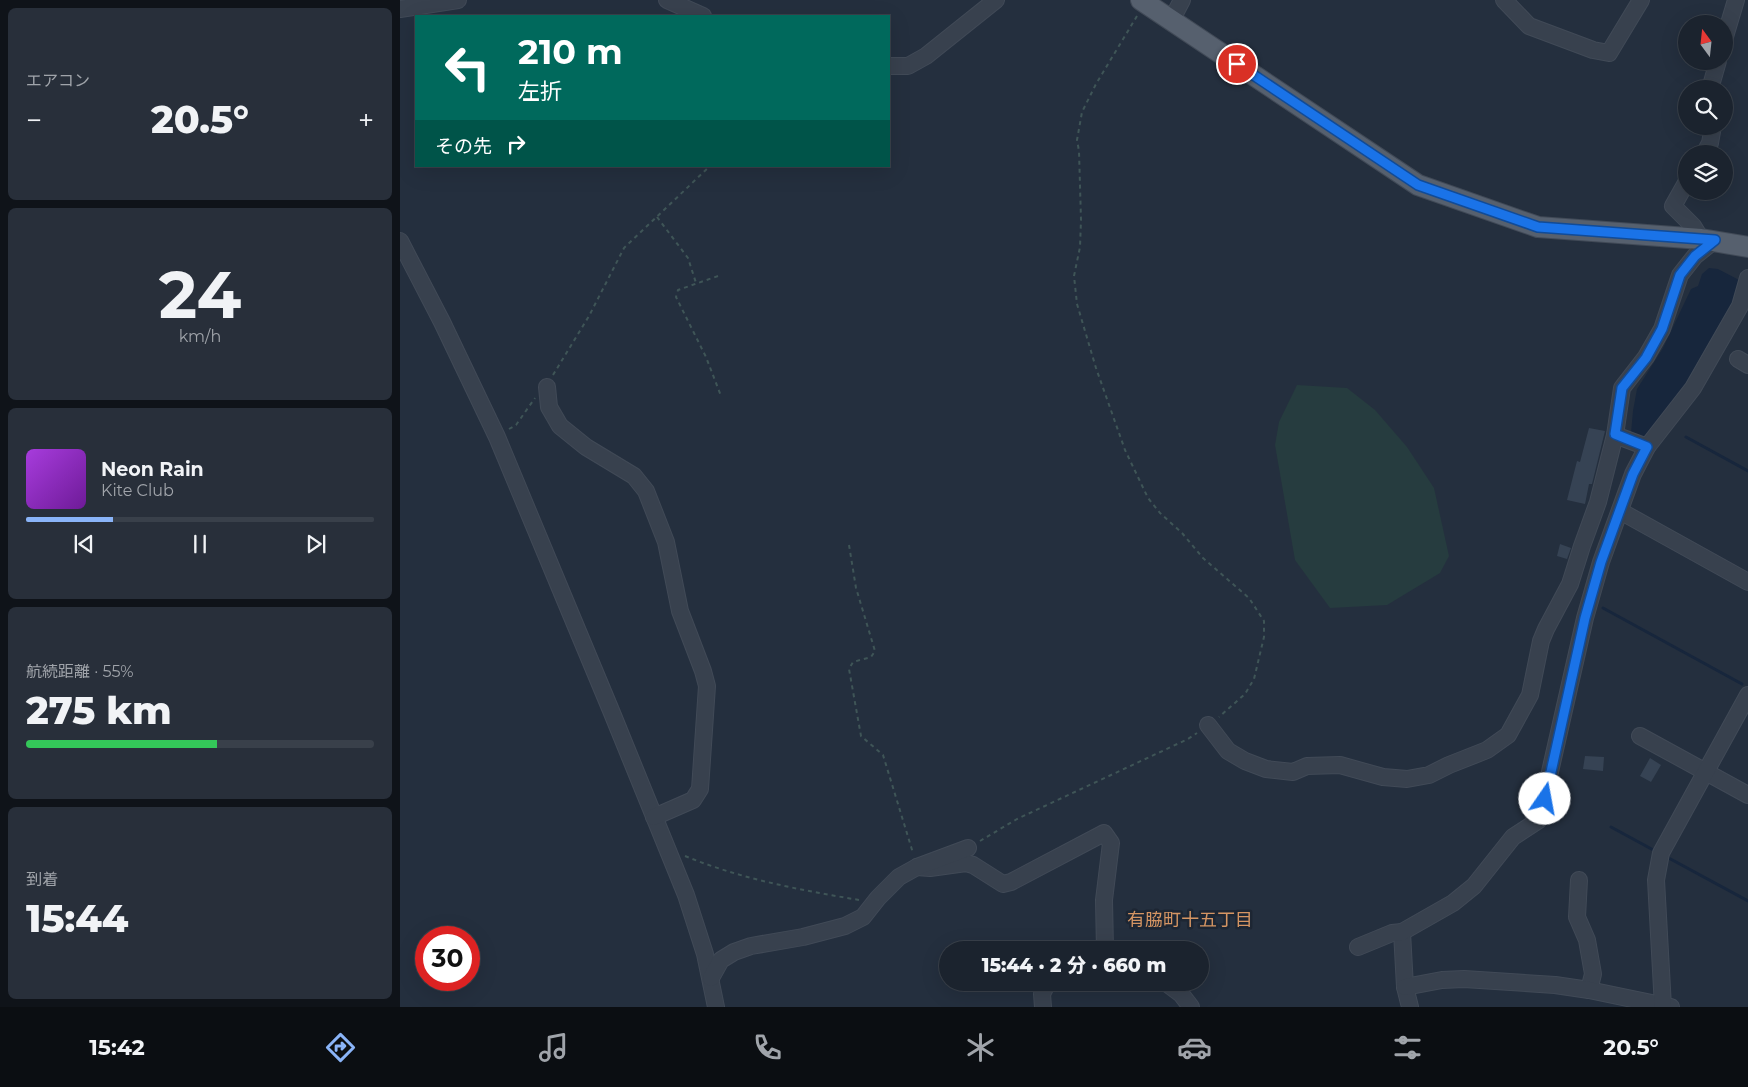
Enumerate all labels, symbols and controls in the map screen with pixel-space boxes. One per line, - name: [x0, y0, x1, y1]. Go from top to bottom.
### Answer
- north arrow: [1678, 15, 1732, 70]
- map controls: [1678, 15, 1733, 200]
- text: 210 m: [518, 30, 623, 73]
- icon: left: [435, 35, 500, 100]
- pin: [1216, 43, 1258, 85]
- icon: arrive: [1223, 50, 1251, 78]
- text: エアコン: [26, 71, 90, 90]
- text: 左折: [518, 78, 562, 105]
- button: search: [1678, 80, 1733, 135]
- text: 20.5°: [151, 96, 249, 143]
- text: −: [26, 103, 42, 137]
- text: +: [358, 103, 374, 137]
- icon: right: [502, 130, 530, 158]
- text: その先: [435, 135, 492, 158]
- button: layers: [1678, 145, 1733, 200]
- text: 24: [159, 255, 241, 334]
- text: km/h: [179, 327, 221, 346]
- text: Neon Rain: [101, 458, 204, 481]
- text: Kite Club: [101, 481, 174, 500]
- icon: previous: [70, 530, 98, 558]
- icon: pause: [186, 530, 214, 558]
- icon: next: [302, 530, 330, 558]
- text: 航続距離 · 55%: [26, 662, 134, 681]
- text: 275 km: [26, 687, 172, 734]
- position arrow: [1518, 772, 1570, 824]
- text: 到着: [26, 870, 58, 889]
- text: 15:44: [26, 895, 128, 942]
- district label: 有脇町十五丁目: [1127, 909, 1253, 931]
- speed limit sign: 30: [415, 926, 480, 991]
- text: 15:44 · 2 分 · 660 m: [982, 954, 1166, 977]
- icon: directions: [323, 1030, 358, 1065]
- icon: music: [536, 1030, 571, 1065]
- icon: phone: [750, 1030, 785, 1065]
- icon: climate: [963, 1030, 998, 1065]
- icon: car: [1177, 1030, 1212, 1065]
- icon: filters: [1390, 1030, 1425, 1065]
- text: 15:42: [89, 1034, 145, 1061]
- text: 20.5°: [1603, 1034, 1659, 1061]

